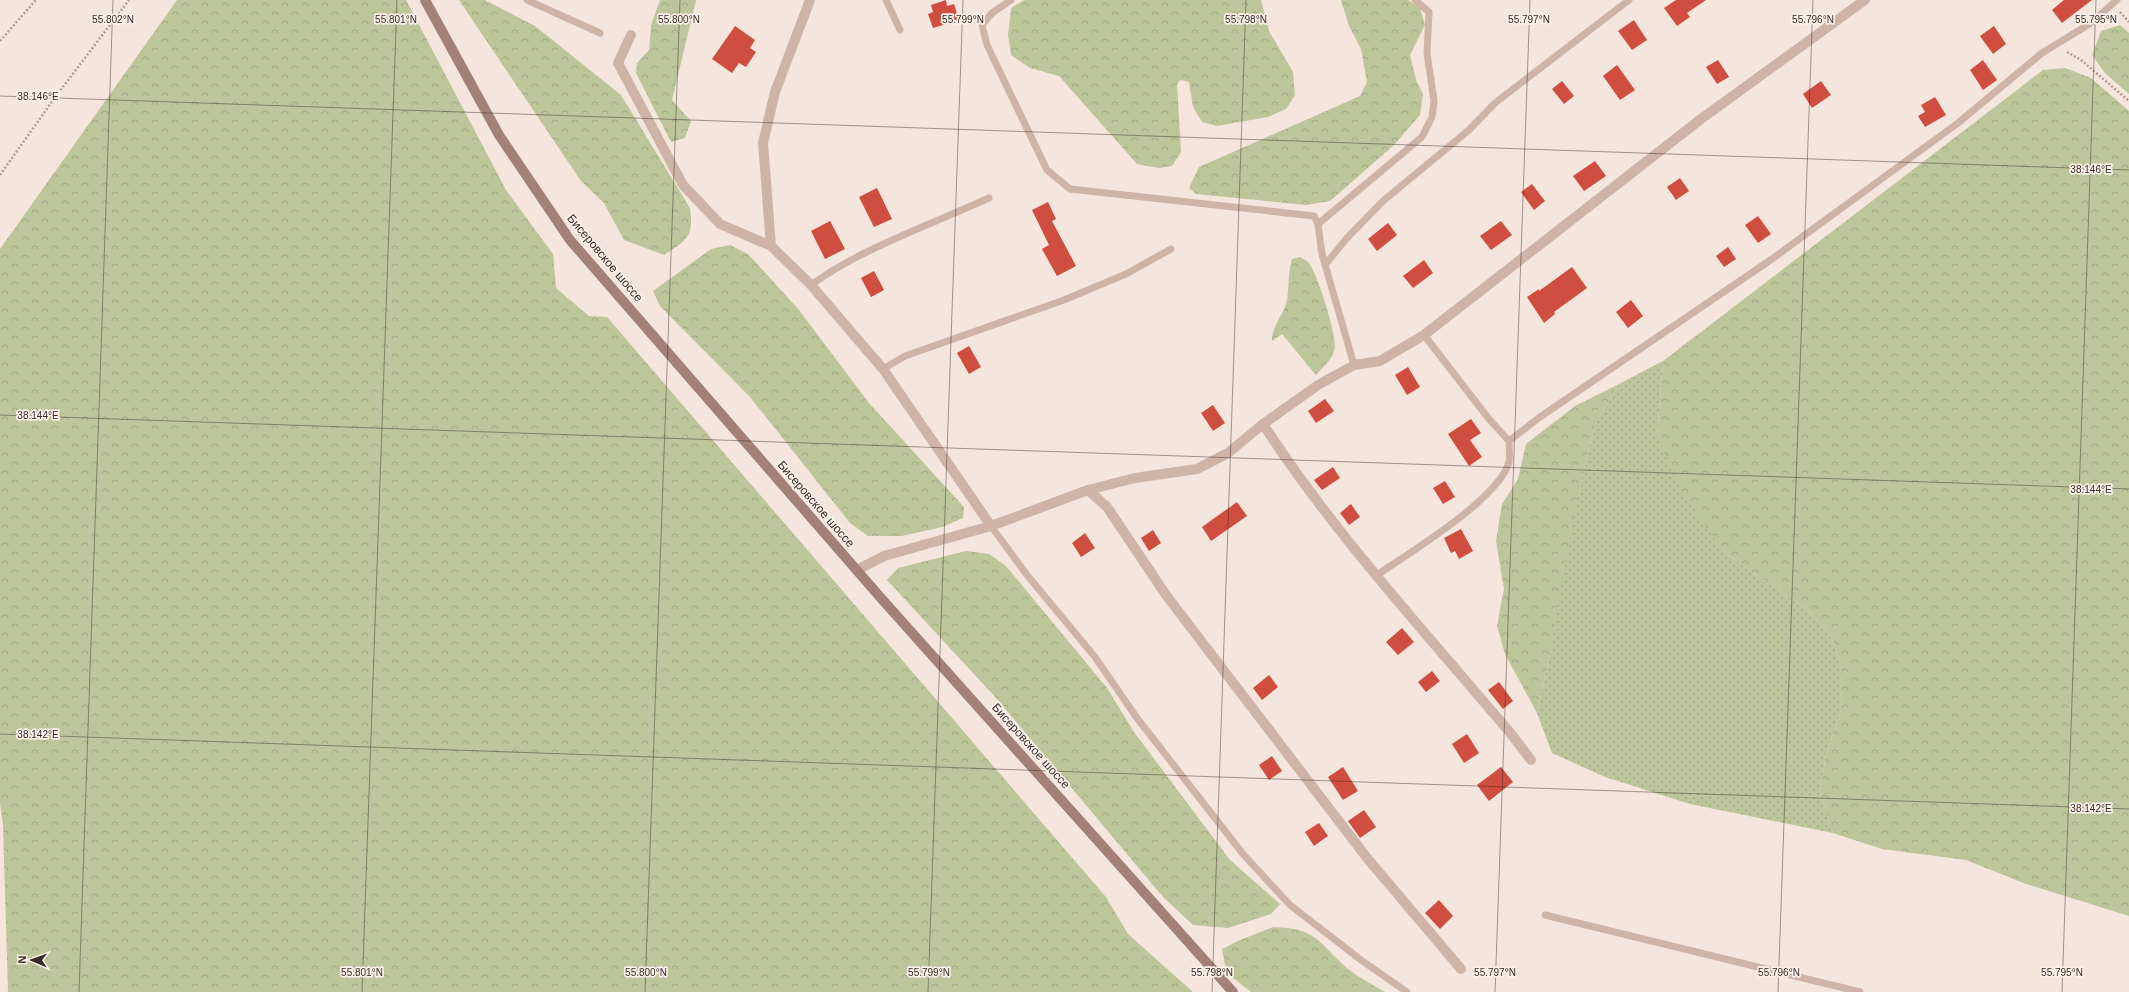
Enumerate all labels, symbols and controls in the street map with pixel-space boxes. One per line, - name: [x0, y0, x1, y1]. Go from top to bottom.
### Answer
- text: 55.802°N: [92, 14, 134, 25]
- text: 55.801°N: [375, 14, 417, 25]
- text: 55.800°N: [658, 14, 700, 25]
- text: 55.799°N: [942, 14, 984, 25]
- text: 55.798°N: [1225, 14, 1267, 25]
- text: 55.797°N: [1508, 14, 1550, 25]
- text: 55.796°N: [1792, 14, 1834, 25]
- text: 55.795°N: [2075, 14, 2117, 25]
- text: 38.146°E: [17, 91, 59, 102]
- text: 38.146°E: [2070, 164, 2112, 175]
- street label: Бисеровское шоссе: [564, 211, 646, 305]
- text: 38.144°E: [17, 410, 59, 421]
- street label: Бисеровское шоссе: [775, 458, 858, 550]
- text: 38.144°E: [2070, 484, 2112, 495]
- street label: Бисеровское шоссе: [989, 700, 1073, 792]
- text: 38.142°E: [17, 729, 59, 740]
- text: 38.142°E: [2070, 803, 2112, 814]
- north arrow: [12, 940, 52, 980]
- text: N: [16, 955, 28, 964]
- text: 55.801°N: [341, 967, 383, 978]
- text: 55.800°N: [625, 967, 667, 978]
- text: 55.799°N: [908, 967, 950, 978]
- text: 55.798°N: [1191, 967, 1233, 978]
- text: 55.797°N: [1474, 967, 1516, 978]
- text: 55.796°N: [1758, 967, 1800, 978]
- text: 55.795°N: [2041, 967, 2083, 978]

